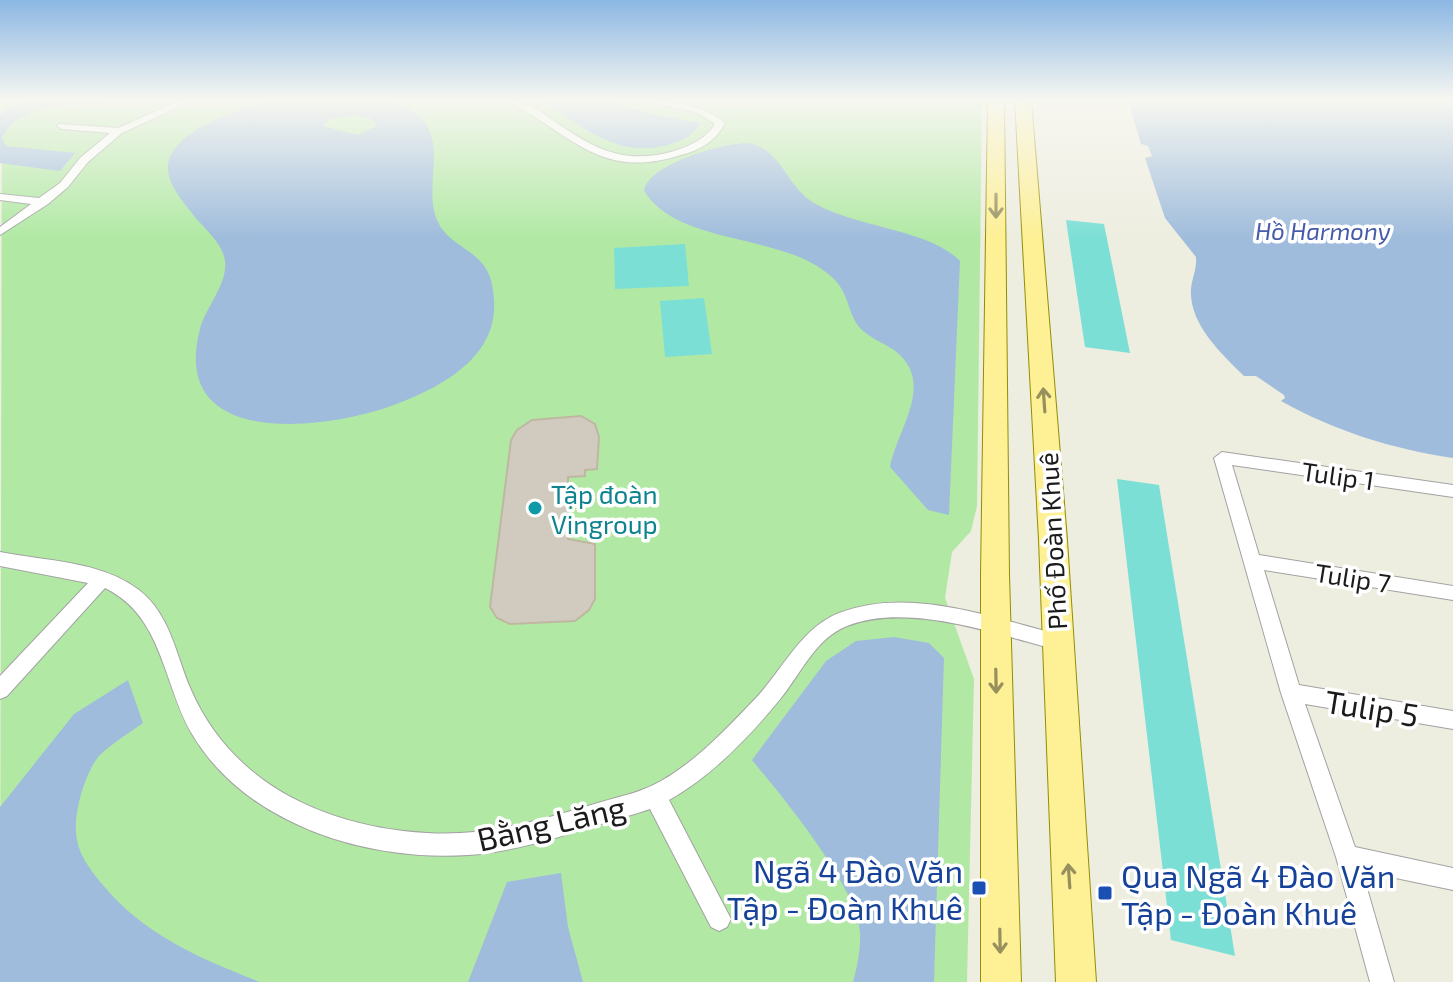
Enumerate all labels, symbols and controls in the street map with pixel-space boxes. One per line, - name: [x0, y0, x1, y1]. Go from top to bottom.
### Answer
- one-way arrow: [988, 192, 1004, 219]
- water label: Hồ Harmony: [1255, 216, 1391, 245]
- one-way arrow: [1036, 387, 1051, 414]
- street label: Phố Đoàn Khuê: [1032, 452, 1072, 630]
- street label: Tulip 1: [1300, 455, 1376, 495]
- place label: Tập đoàn Vingroup: [551, 478, 658, 539]
- marker: Tập đoàn Vingroup: [526, 499, 544, 517]
- street label: Tulip 7: [1313, 556, 1393, 598]
- one-way arrow: [988, 667, 1004, 694]
- street label: Tulip 5: [1322, 681, 1422, 733]
- street label: Bằng Lăng: [473, 786, 629, 858]
- place label: Ngã 4 Đào Văn Tập - Đoàn Khuê: [727, 851, 963, 926]
- place label: Qua Ngã 4 Đào Văn Tập - Đoàn Khuê: [1121, 856, 1395, 931]
- one-way arrow: [1062, 863, 1077, 890]
- marker: Ngã 4 Đào Văn Tập - Đoàn Khuê: [970, 879, 988, 897]
- marker: Qua Ngã 4 Đào Văn Tập - Đoàn Khuê: [1096, 884, 1114, 902]
- one-way arrow: [992, 927, 1008, 954]

